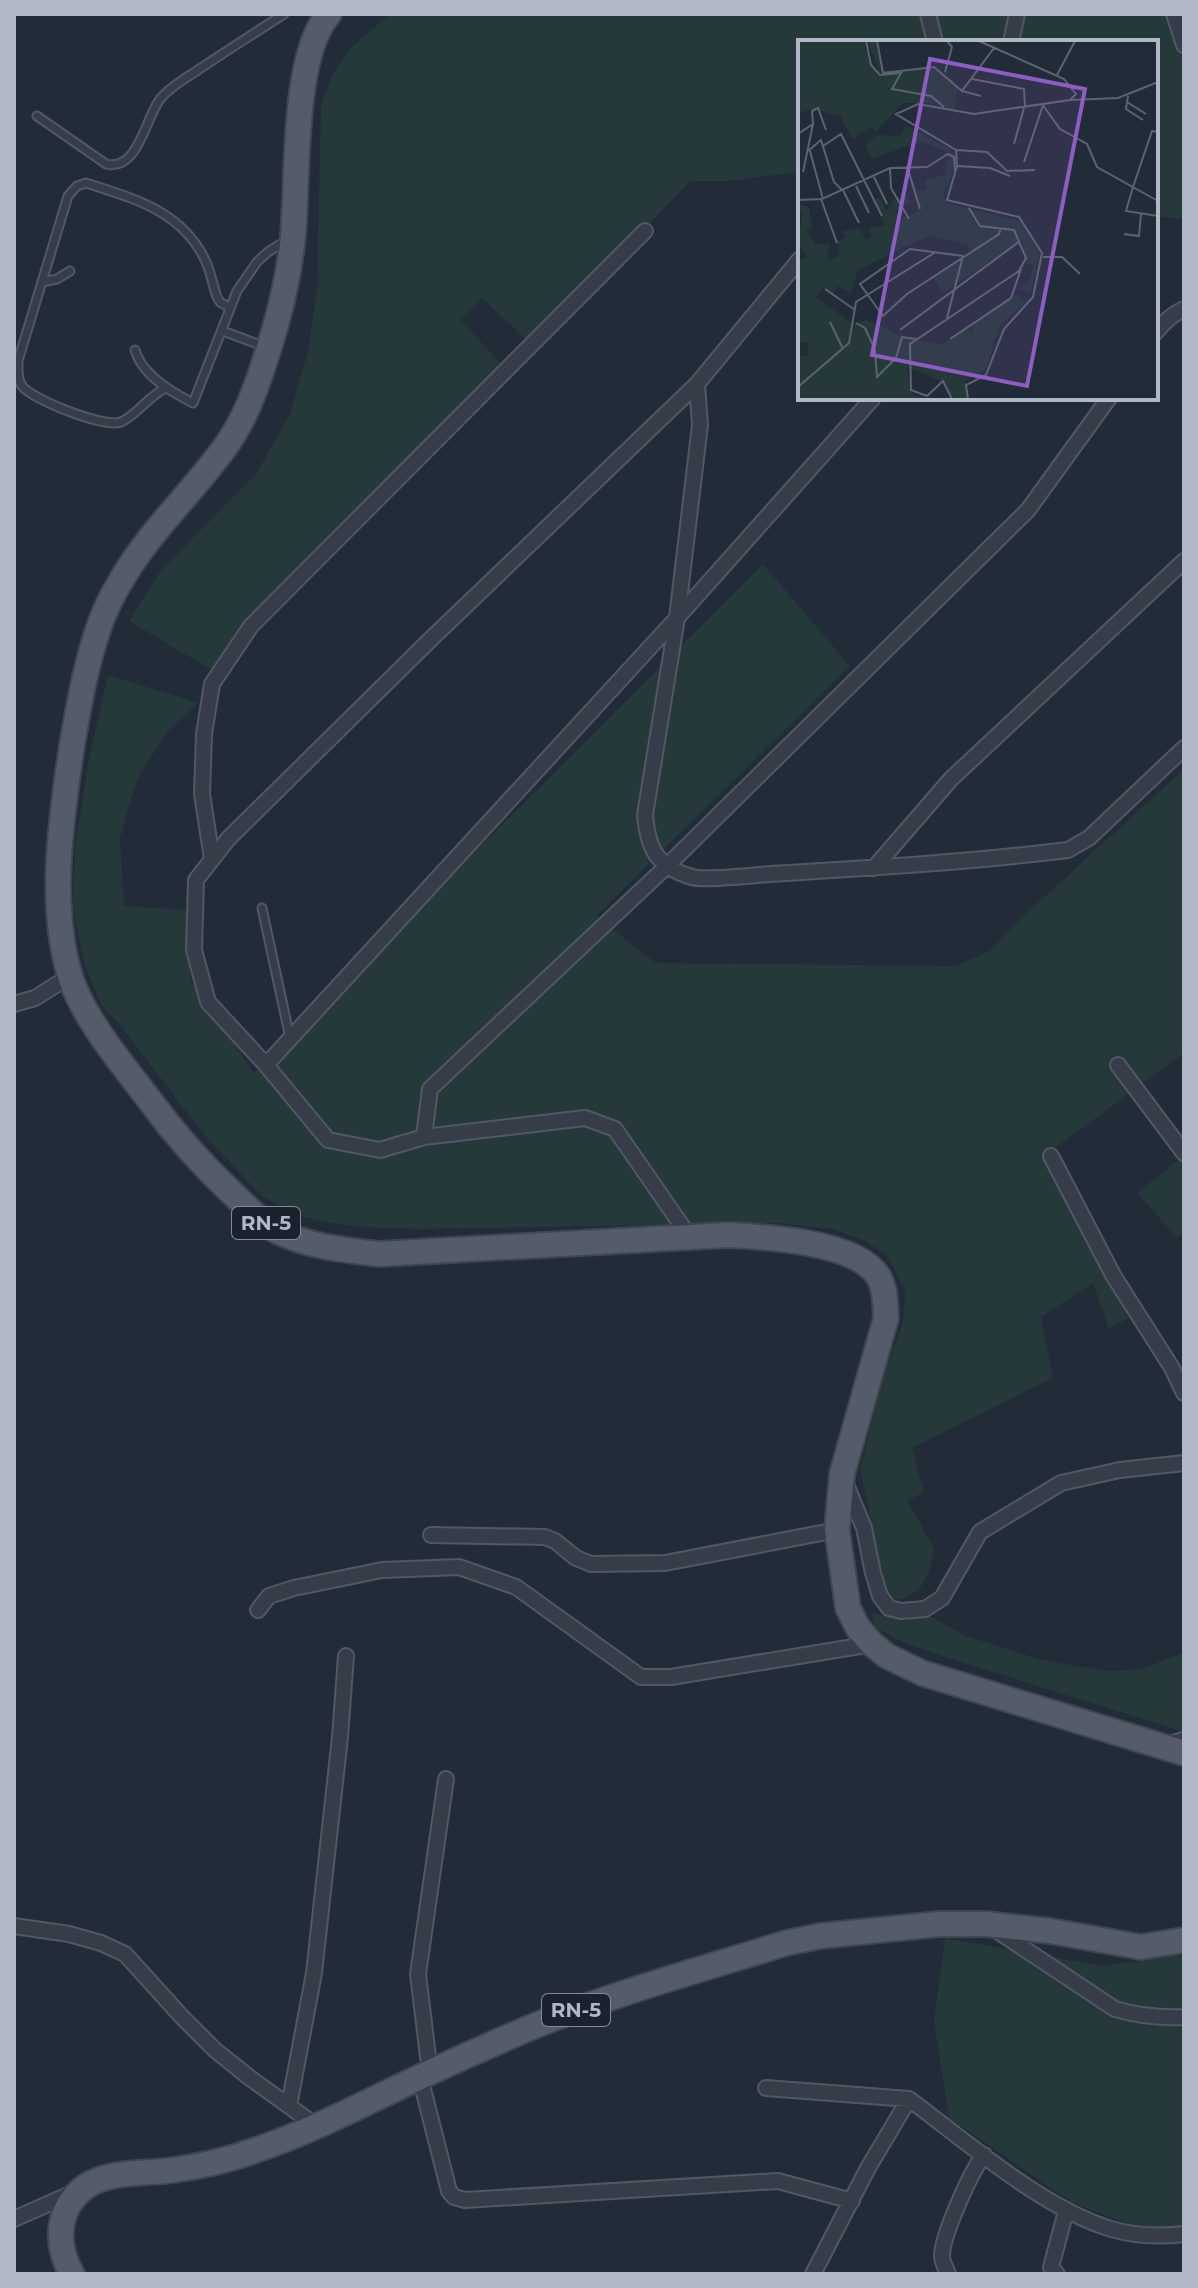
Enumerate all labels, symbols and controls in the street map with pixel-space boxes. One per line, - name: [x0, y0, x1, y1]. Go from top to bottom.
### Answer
- inset map: [798, 40, 1158, 400]
- road number: RN-5: [232, 1207, 300, 1239]
- road number: RN-5: [542, 1994, 610, 2026]

